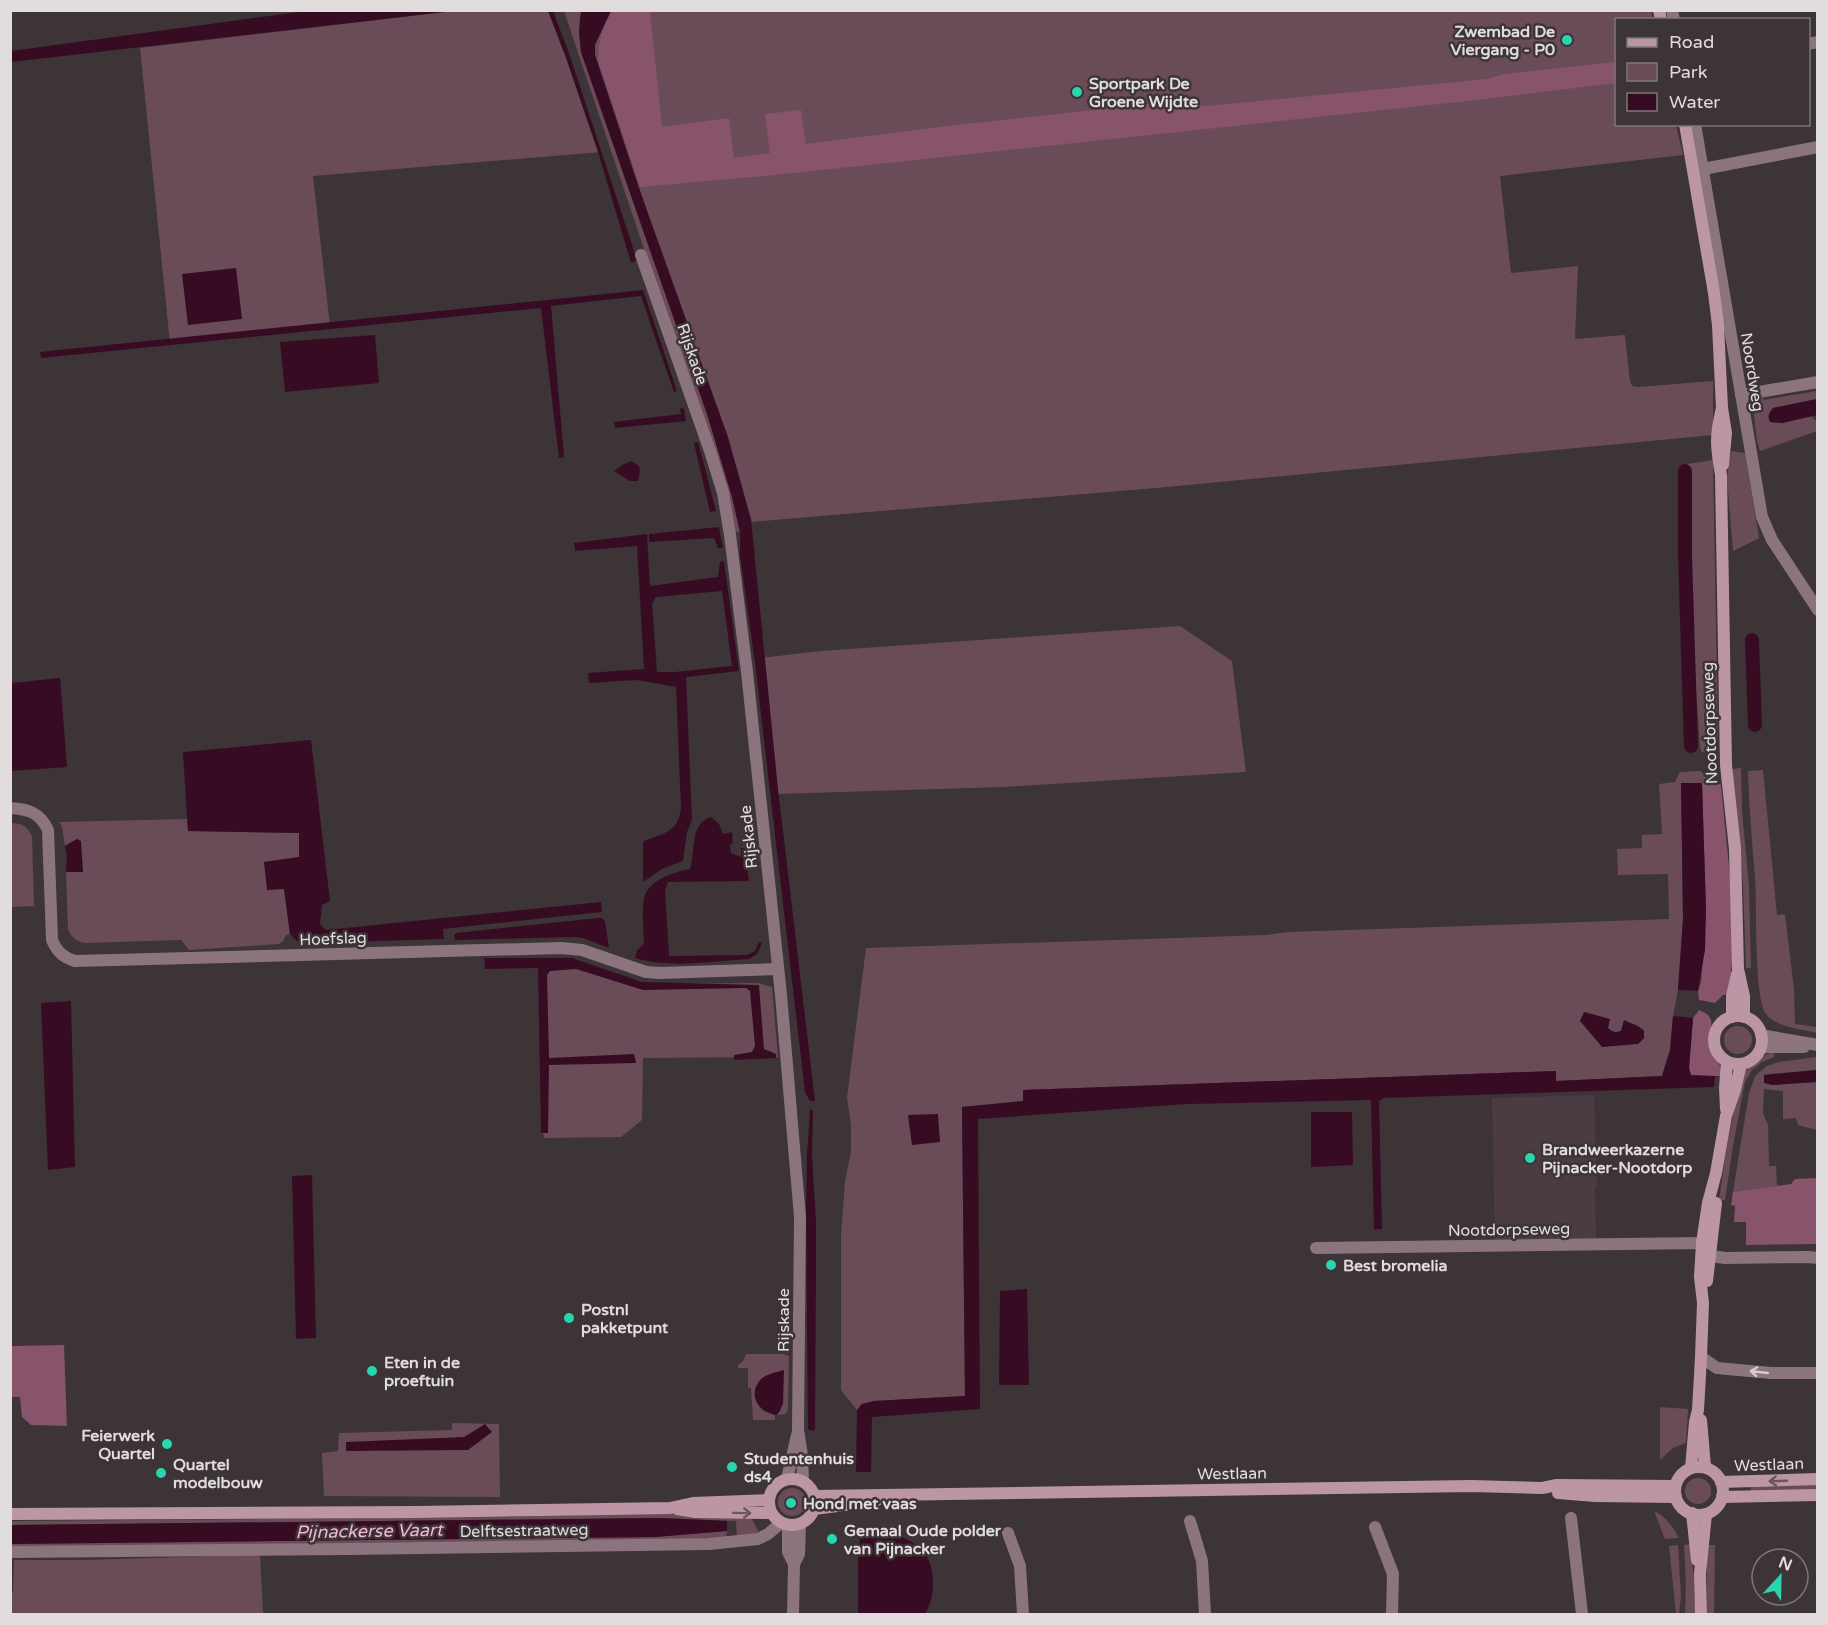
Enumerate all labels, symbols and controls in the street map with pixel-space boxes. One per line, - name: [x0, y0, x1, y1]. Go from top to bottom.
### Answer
- legend: [1615, 18, 1810, 126]
- place label: Zwembad De Viergang - P0: [1451, 22, 1555, 60]
- text: Road: [1669, 31, 1714, 53]
- marker: Zwembad De Viergang - P0: [1560, 33, 1574, 47]
- text: Park: [1669, 61, 1708, 83]
- place label: Sportpark De Groene Wijdte: [1089, 74, 1198, 112]
- marker: Sportpark De Groene Wijdte: [1070, 85, 1084, 99]
- text: Water: [1669, 91, 1720, 113]
- street label: Rijskade: [672, 321, 712, 388]
- street label: Noordweg: [1736, 331, 1768, 413]
- street label: Nootdorpseweg: [1698, 661, 1722, 784]
- street label: Rijskade: [736, 804, 762, 870]
- street label: Hoefslag: [299, 928, 367, 950]
- place label: Brandweerkazerne Pijnacker-Nootdorp: [1542, 1140, 1692, 1178]
- marker: Brandweerkazerne Pijnacker-Nootdorp: [1523, 1151, 1537, 1165]
- street label: Nootdorpseweg: [1448, 1219, 1570, 1241]
- place label: Best bromelia: [1343, 1256, 1447, 1276]
- marker: Best bromelia: [1324, 1258, 1338, 1272]
- street label: Rijskade: [774, 1288, 794, 1352]
- place label: Postnl pakketpunt: [581, 1300, 669, 1338]
- marker: Postnl pakketpunt: [562, 1311, 576, 1325]
- place label: Eten in de proeftuin: [384, 1353, 460, 1391]
- marker: Eten in de proeftuin: [365, 1364, 379, 1378]
- one-way arrow: [1750, 1366, 1770, 1377]
- place label: Feierwerk Quartel: [81, 1426, 155, 1464]
- marker: Feierwerk Quartel: [160, 1437, 174, 1451]
- place label: Studentenhuis ds4: [744, 1449, 854, 1487]
- street label: Westlaan: [1734, 1454, 1804, 1476]
- place label: Quartel modelbouw: [173, 1455, 263, 1493]
- marker: Studentenhuis ds4: [725, 1460, 739, 1474]
- street label: Westlaan: [1197, 1463, 1267, 1485]
- marker: Quartel modelbouw: [154, 1466, 168, 1480]
- one-way arrow: [1768, 1476, 1788, 1487]
- place label: Hond met vaas: [803, 1494, 917, 1514]
- marker: Hond met vaas: [784, 1496, 798, 1510]
- one-way arrow: [731, 1507, 751, 1519]
- water label: Pijnackerse Vaart: [295, 1519, 445, 1543]
- street label: Delftsestraatweg: [459, 1520, 589, 1542]
- place label: Gemaal Oude polder van Pijnacker: [844, 1521, 1002, 1559]
- marker: Gemaal Oude polder van Pijnacker: [825, 1532, 839, 1546]
- north arrow: [1750, 1547, 1810, 1607]
- text: N: [1776, 1552, 1795, 1576]

